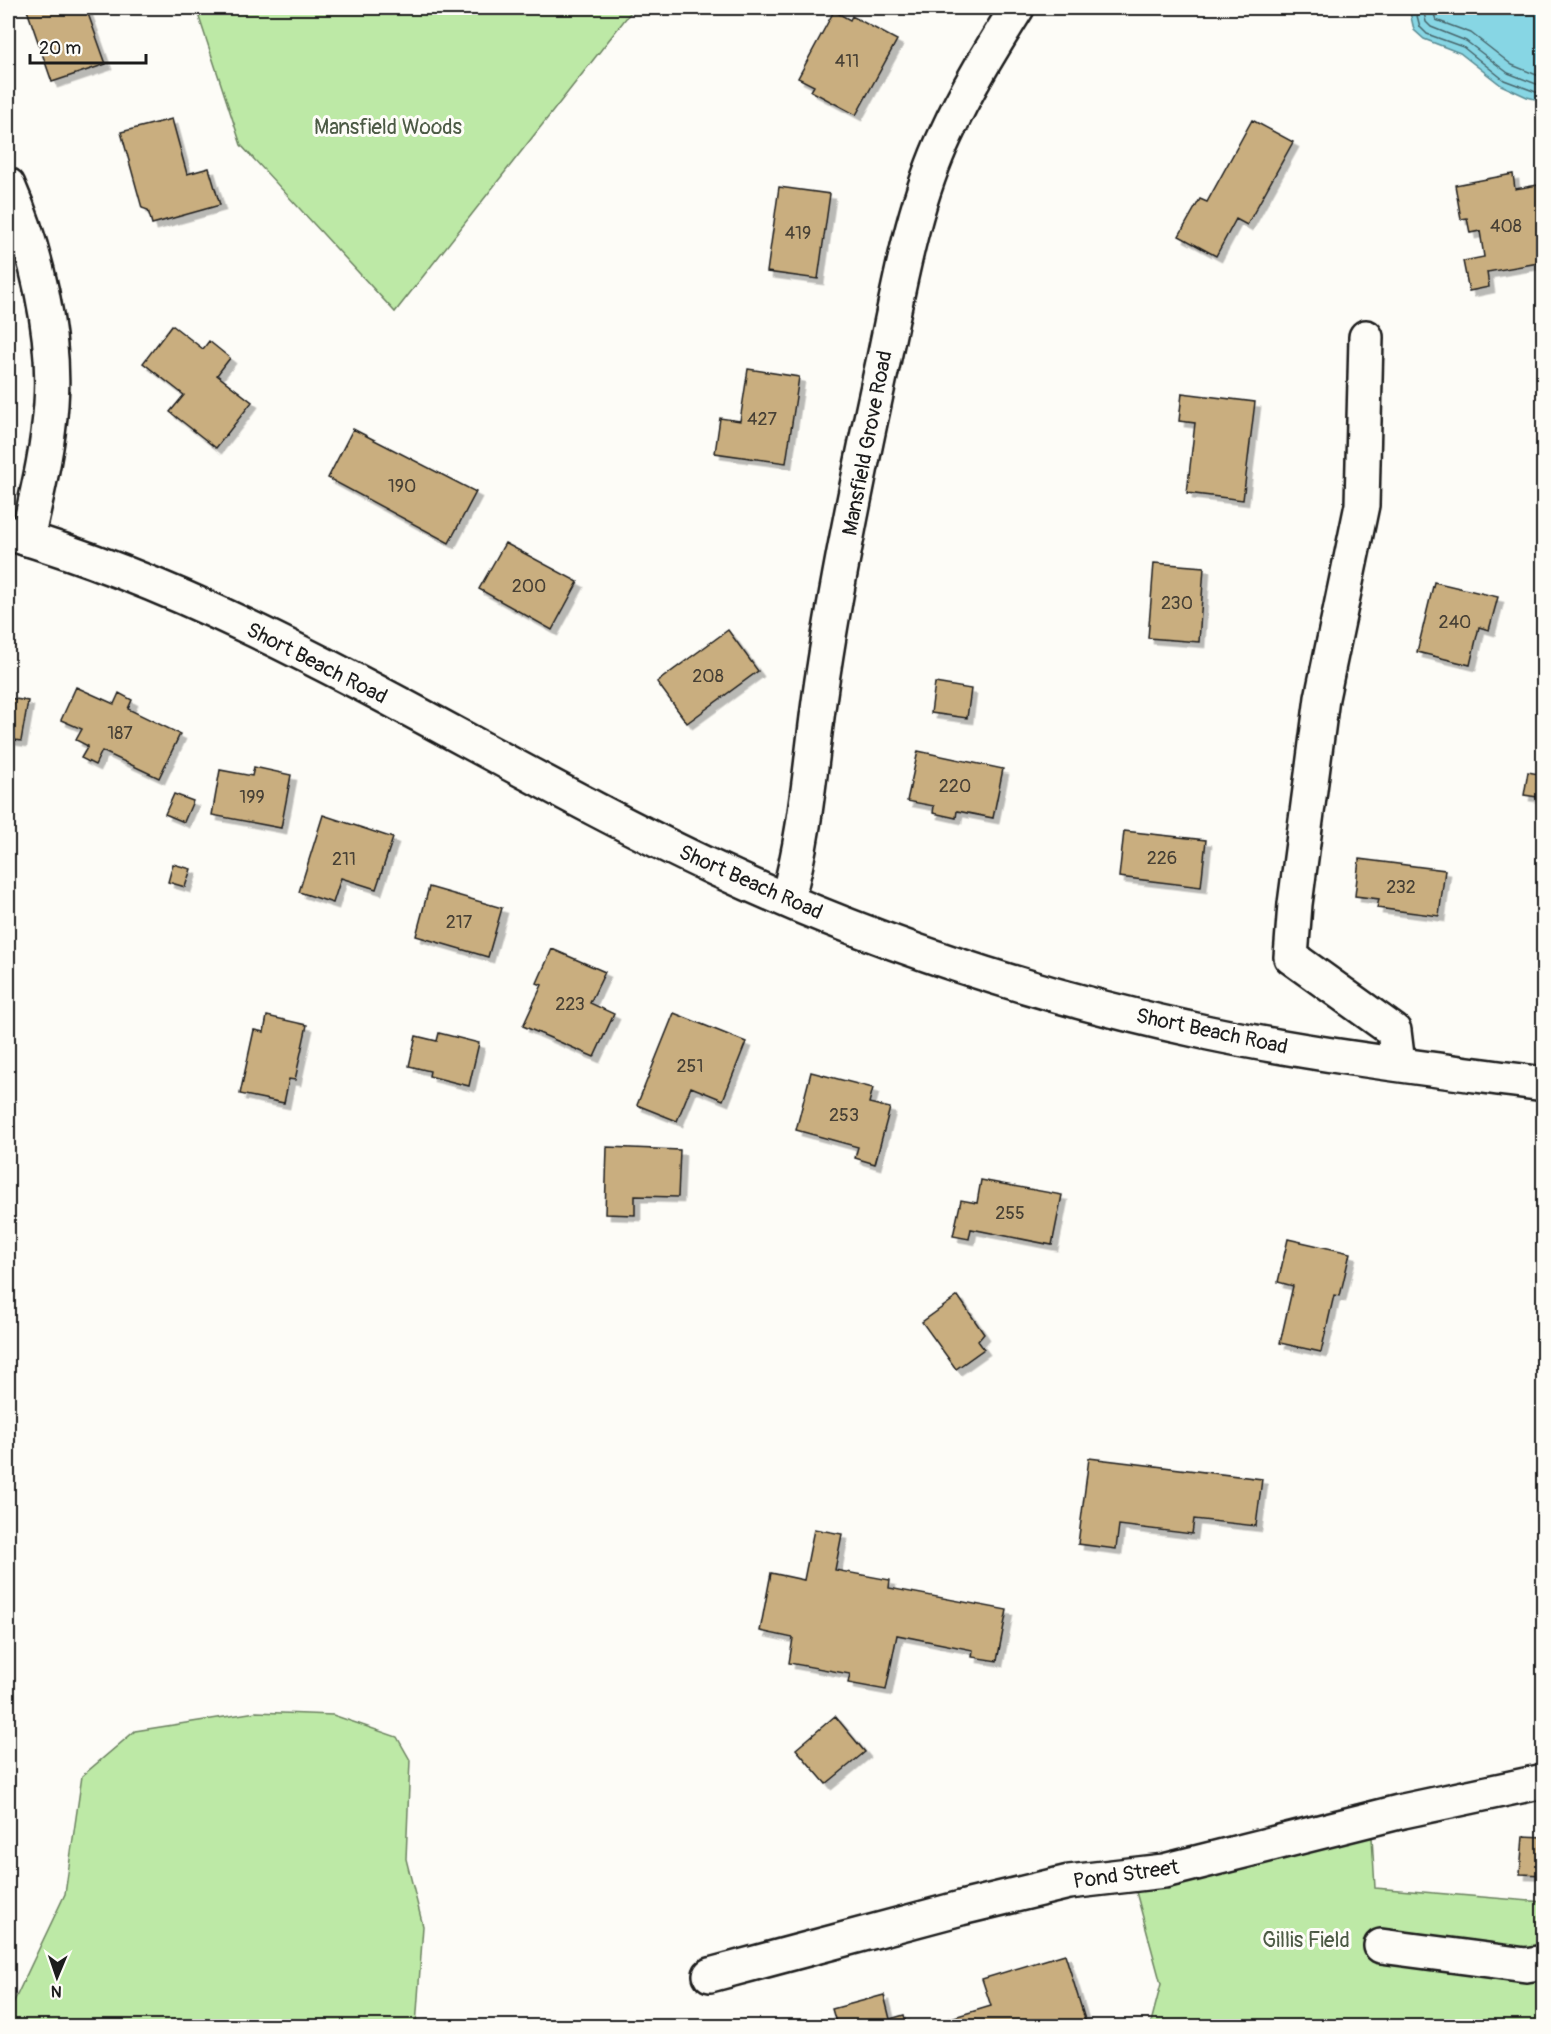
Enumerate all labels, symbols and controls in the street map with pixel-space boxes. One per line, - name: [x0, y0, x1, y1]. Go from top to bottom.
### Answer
- scale bar: [30, 27, 146, 65]
- text: 20 m: [39, 37, 81, 60]
- house number: 411: [835, 50, 859, 73]
- park label: Mansfield Woods: [314, 114, 462, 141]
- house number: 408: [1490, 215, 1522, 238]
- house number: 419: [785, 222, 811, 245]
- street label: Mansfield Grove Road: [836, 348, 899, 538]
- house number: 427: [747, 408, 777, 431]
- house number: 190: [388, 475, 416, 498]
- house number: 200: [512, 575, 546, 598]
- house number: 230: [1161, 592, 1193, 615]
- house number: 240: [1439, 611, 1471, 634]
- street label: Short Beach Road: [242, 616, 392, 711]
- house number: 208: [692, 665, 724, 688]
- house number: 187: [107, 722, 133, 745]
- house number: 220: [939, 775, 971, 798]
- house number: 199: [239, 786, 265, 809]
- street label: Short Beach Road: [675, 839, 827, 926]
- house number: 226: [1147, 847, 1177, 870]
- house number: 211: [332, 848, 356, 871]
- house number: 232: [1386, 876, 1416, 899]
- house number: 217: [446, 911, 473, 934]
- house number: 223: [555, 993, 585, 1016]
- street label: Short Beach Road: [1134, 1002, 1290, 1061]
- house number: 251: [677, 1055, 703, 1078]
- house number: 253: [829, 1104, 859, 1127]
- house number: 255: [995, 1202, 1025, 1225]
- street label: Pond Street: [1072, 1854, 1181, 1895]
- park label: Gillis Field: [1262, 1927, 1350, 1954]
- north arrow: [27, 1947, 87, 2007]
- text: N: [51, 1981, 62, 2001]

